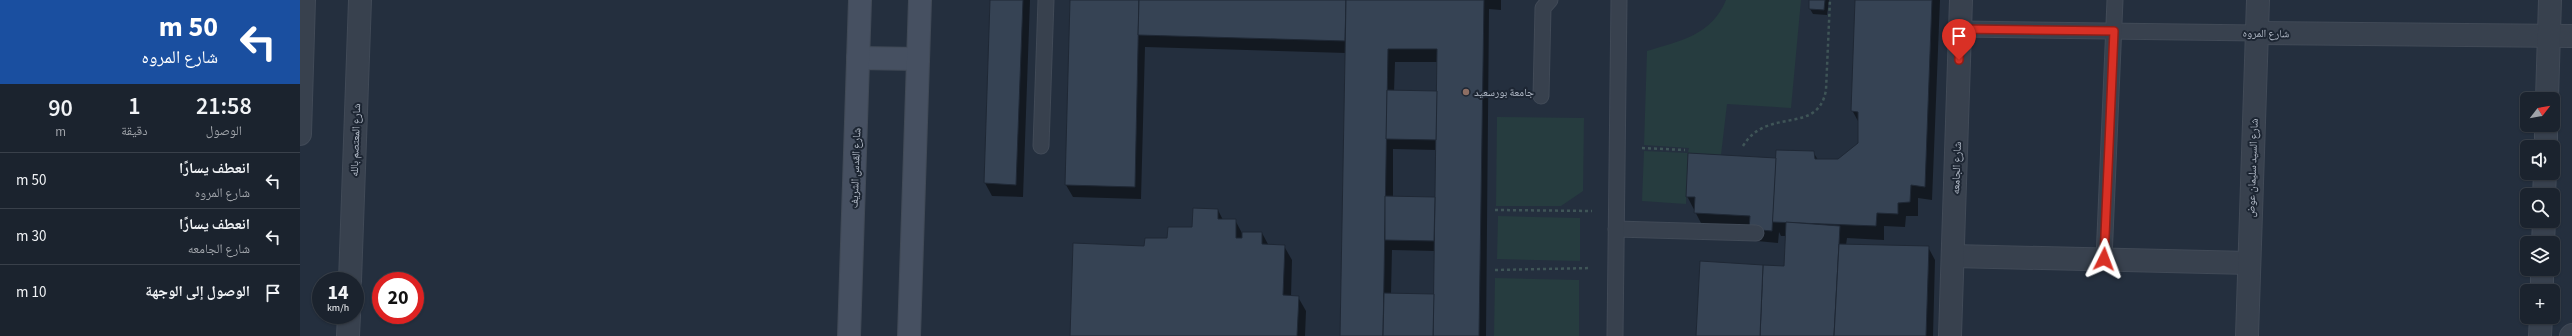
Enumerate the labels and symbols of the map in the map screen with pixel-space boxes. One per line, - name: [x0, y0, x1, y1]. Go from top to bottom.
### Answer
- pin: [1942, 19, 1976, 60]
- street label: شارع المروه: [2243, 26, 2289, 41]
- place label: جامعة بورسعيد: [1474, 85, 1534, 100]
- marker: جامعة بورسعيد: [1461, 87, 1471, 97]
- north arrow: [2520, 92, 2560, 132]
- street label: شارع المعتصم بالله: [347, 103, 364, 177]
- street label: شارع السيد سليمان عوض: [2243, 118, 2262, 218]
- street label: شارع القدس الشريف: [847, 128, 864, 208]
- street label: شارع الجامعه: [1948, 141, 1965, 195]
- position arrow: [2083, 238, 2125, 280]
- speed limit sign: 20: [372, 272, 424, 324]

